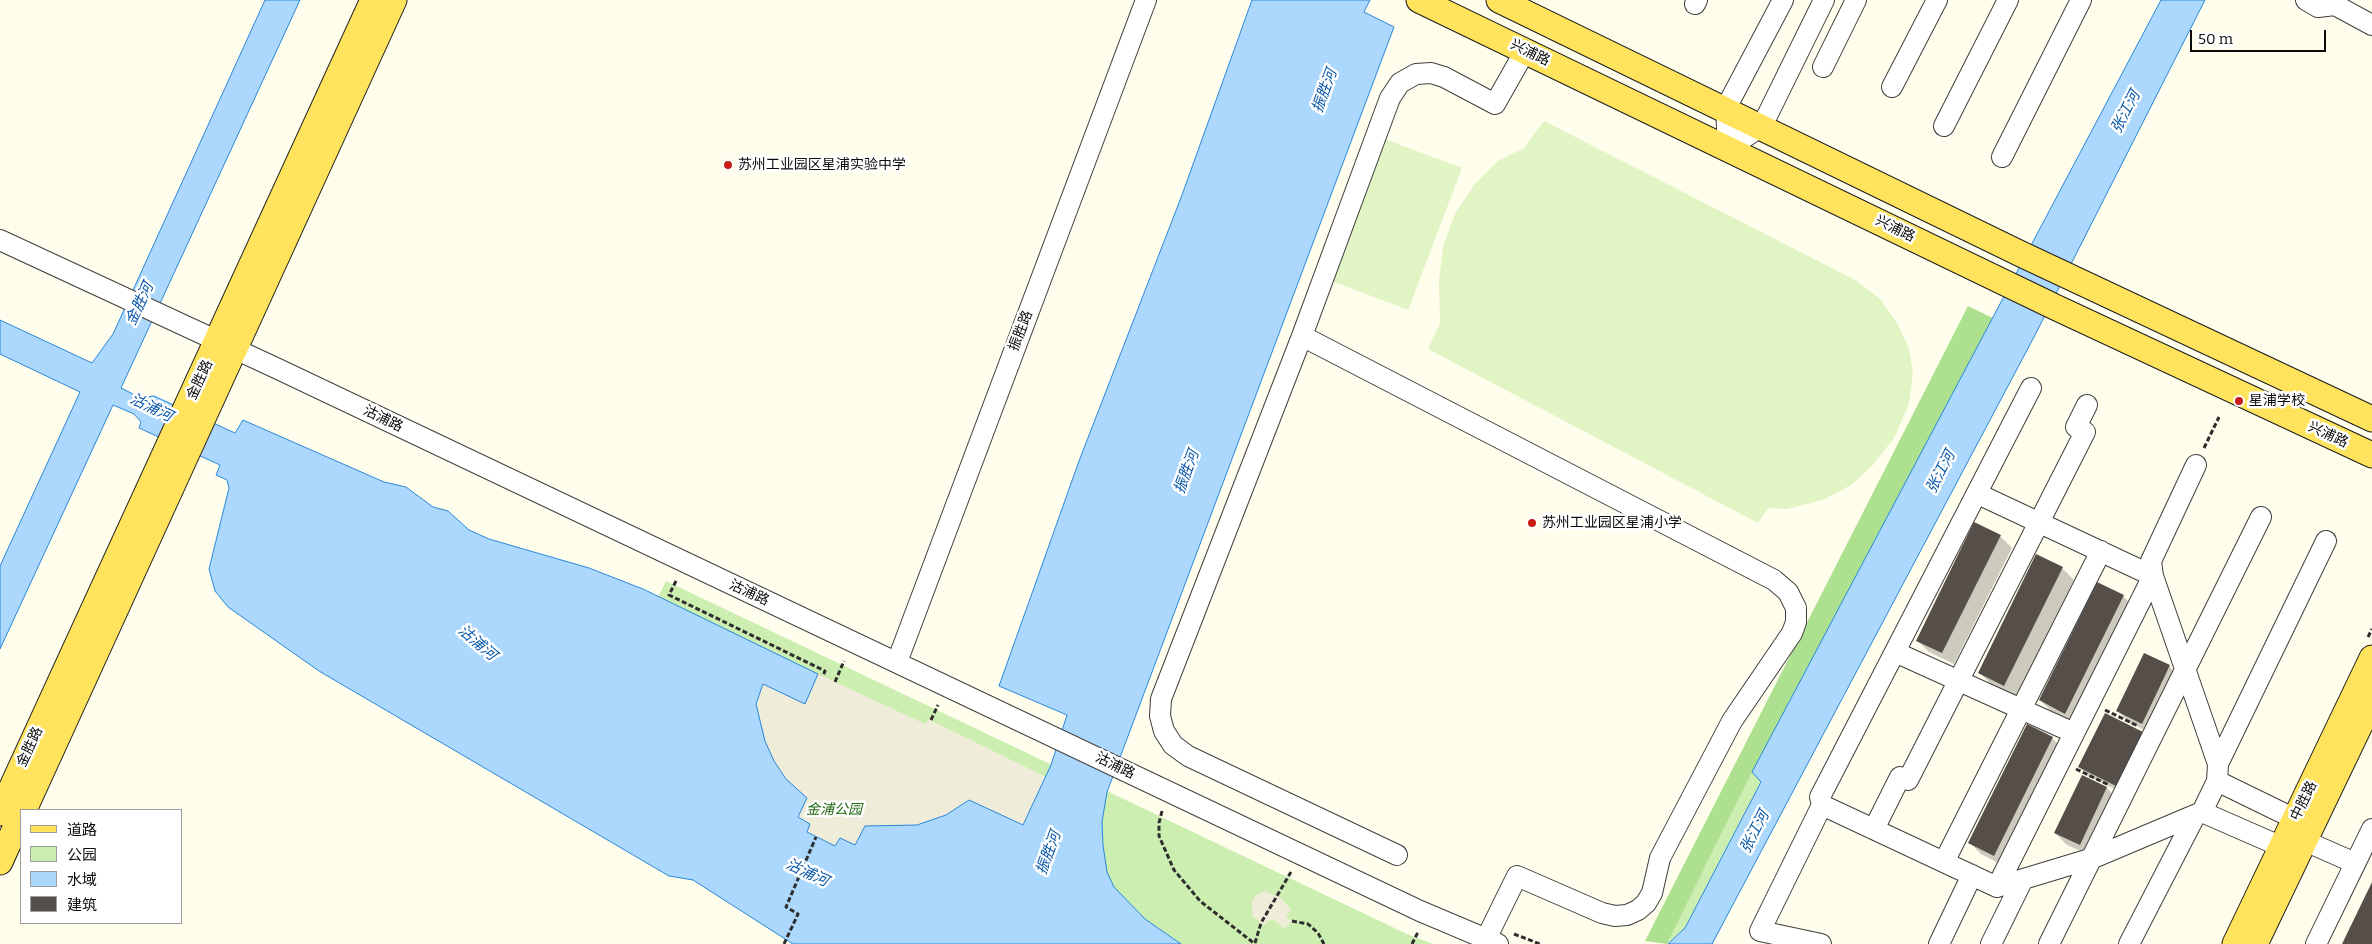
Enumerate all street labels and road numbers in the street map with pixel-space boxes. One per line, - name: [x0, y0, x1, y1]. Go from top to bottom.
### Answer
- street label: 兴浦路: [1507, 36, 1553, 70]
- street label: 兴浦路: [1872, 212, 1918, 246]
- street label: 振胜路: [1006, 308, 1036, 354]
- street label: 金胜路: [184, 357, 216, 403]
- street label: 沽浦路: [360, 402, 406, 436]
- street label: 兴浦路: [2305, 419, 2351, 451]
- street label: 沽浦路: [726, 577, 772, 609]
- street label: 金胜路: [14, 724, 46, 770]
- street label: 沽浦路: [1092, 749, 1138, 783]
- street label: 中胜路: [2287, 778, 2321, 824]

